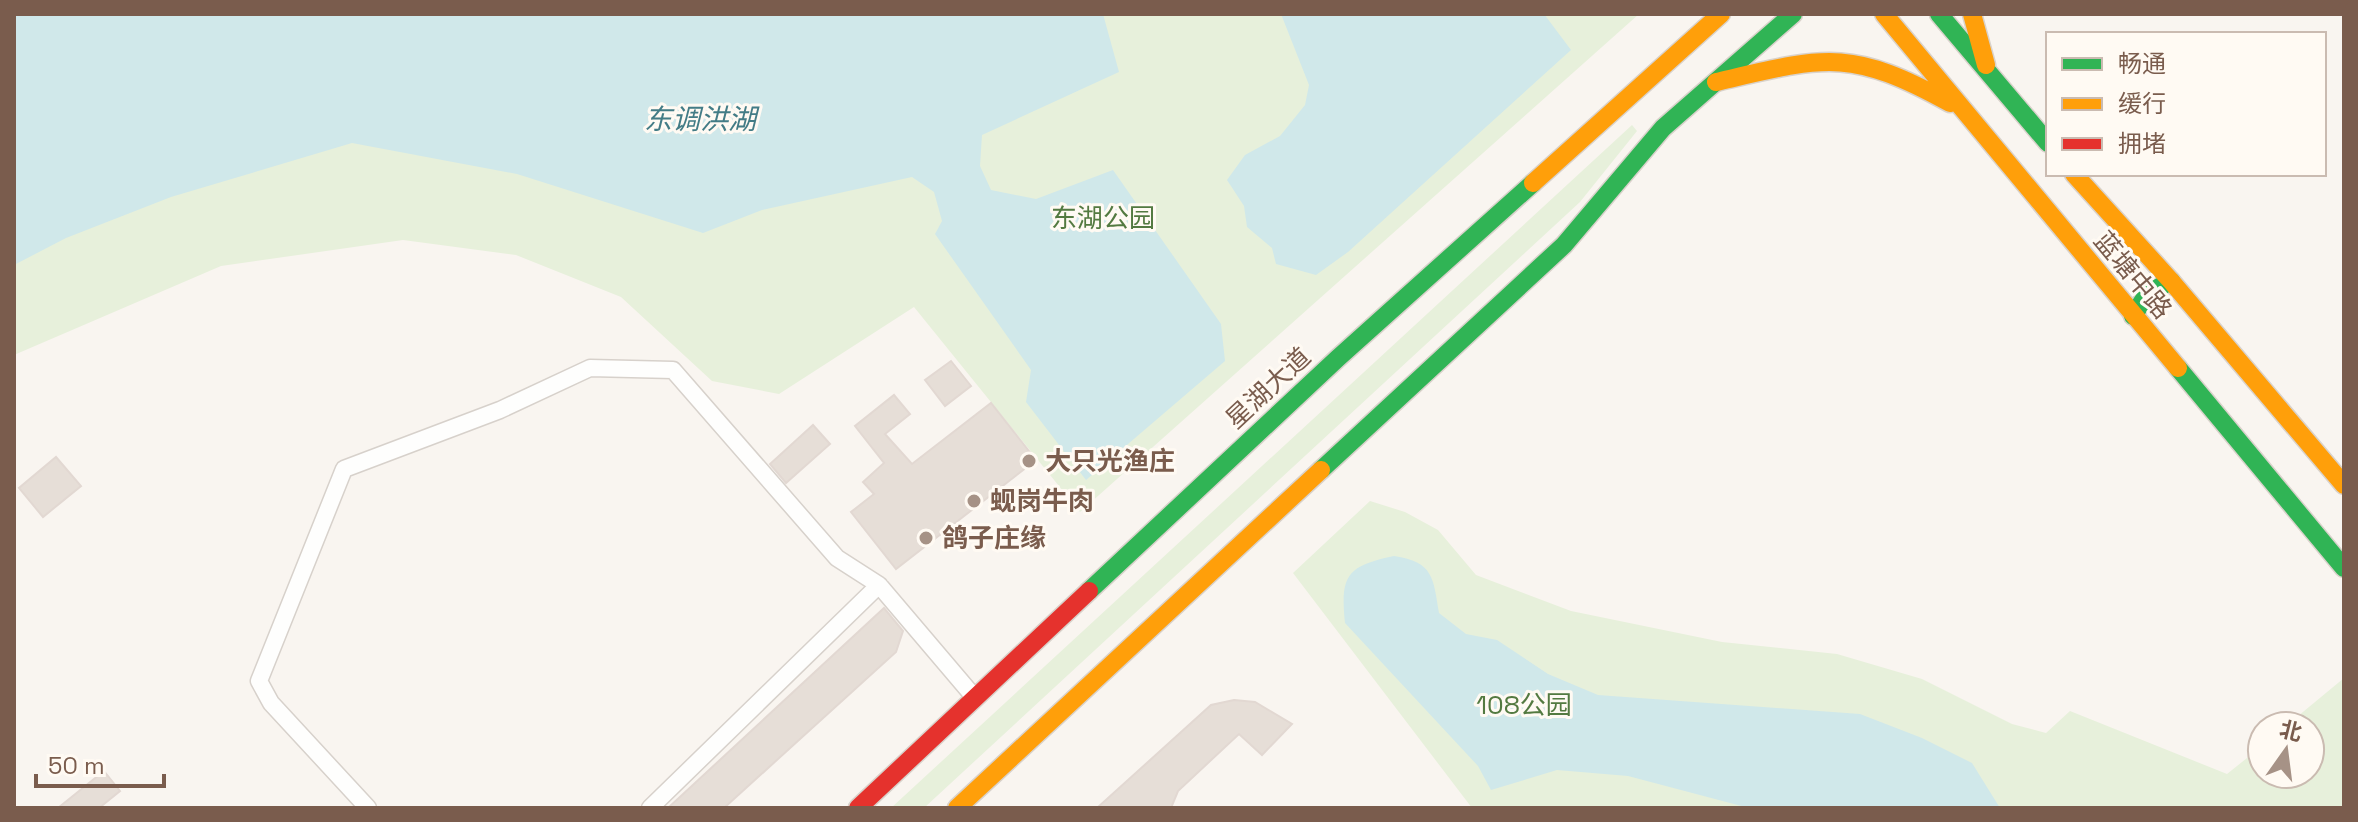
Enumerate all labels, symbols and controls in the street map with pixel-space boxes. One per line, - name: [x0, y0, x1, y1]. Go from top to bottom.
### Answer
- legend: [2046, 32, 2326, 176]
- text: 畅通: [2118, 48, 2166, 79]
- text: 缓行: [2118, 88, 2166, 119]
- water label: 东调洪湖: [644, 101, 760, 137]
- text: 拥堵: [2118, 128, 2166, 159]
- park label: 东湖公园: [1051, 201, 1155, 235]
- street label: 蓝塘中路: [2087, 224, 2179, 326]
- street label: 星湖大道: [1218, 340, 1318, 436]
- place label: 大只光渔庄: [1045, 444, 1175, 478]
- marker: 大只光渔庄: [1020, 452, 1038, 470]
- place label: 蚬岗牛肉: [990, 484, 1094, 518]
- marker: 蚬岗牛肉: [965, 492, 983, 510]
- place label: 鸽子庄缘: [942, 521, 1046, 555]
- marker: 鸽子庄缘: [917, 529, 935, 547]
- park label: 108公园: [1476, 688, 1572, 722]
- north arrow: [2246, 710, 2326, 790]
- text: 北: [2277, 714, 2305, 747]
- scale bar: [36, 738, 164, 788]
- text: 50 m: [48, 750, 105, 781]

